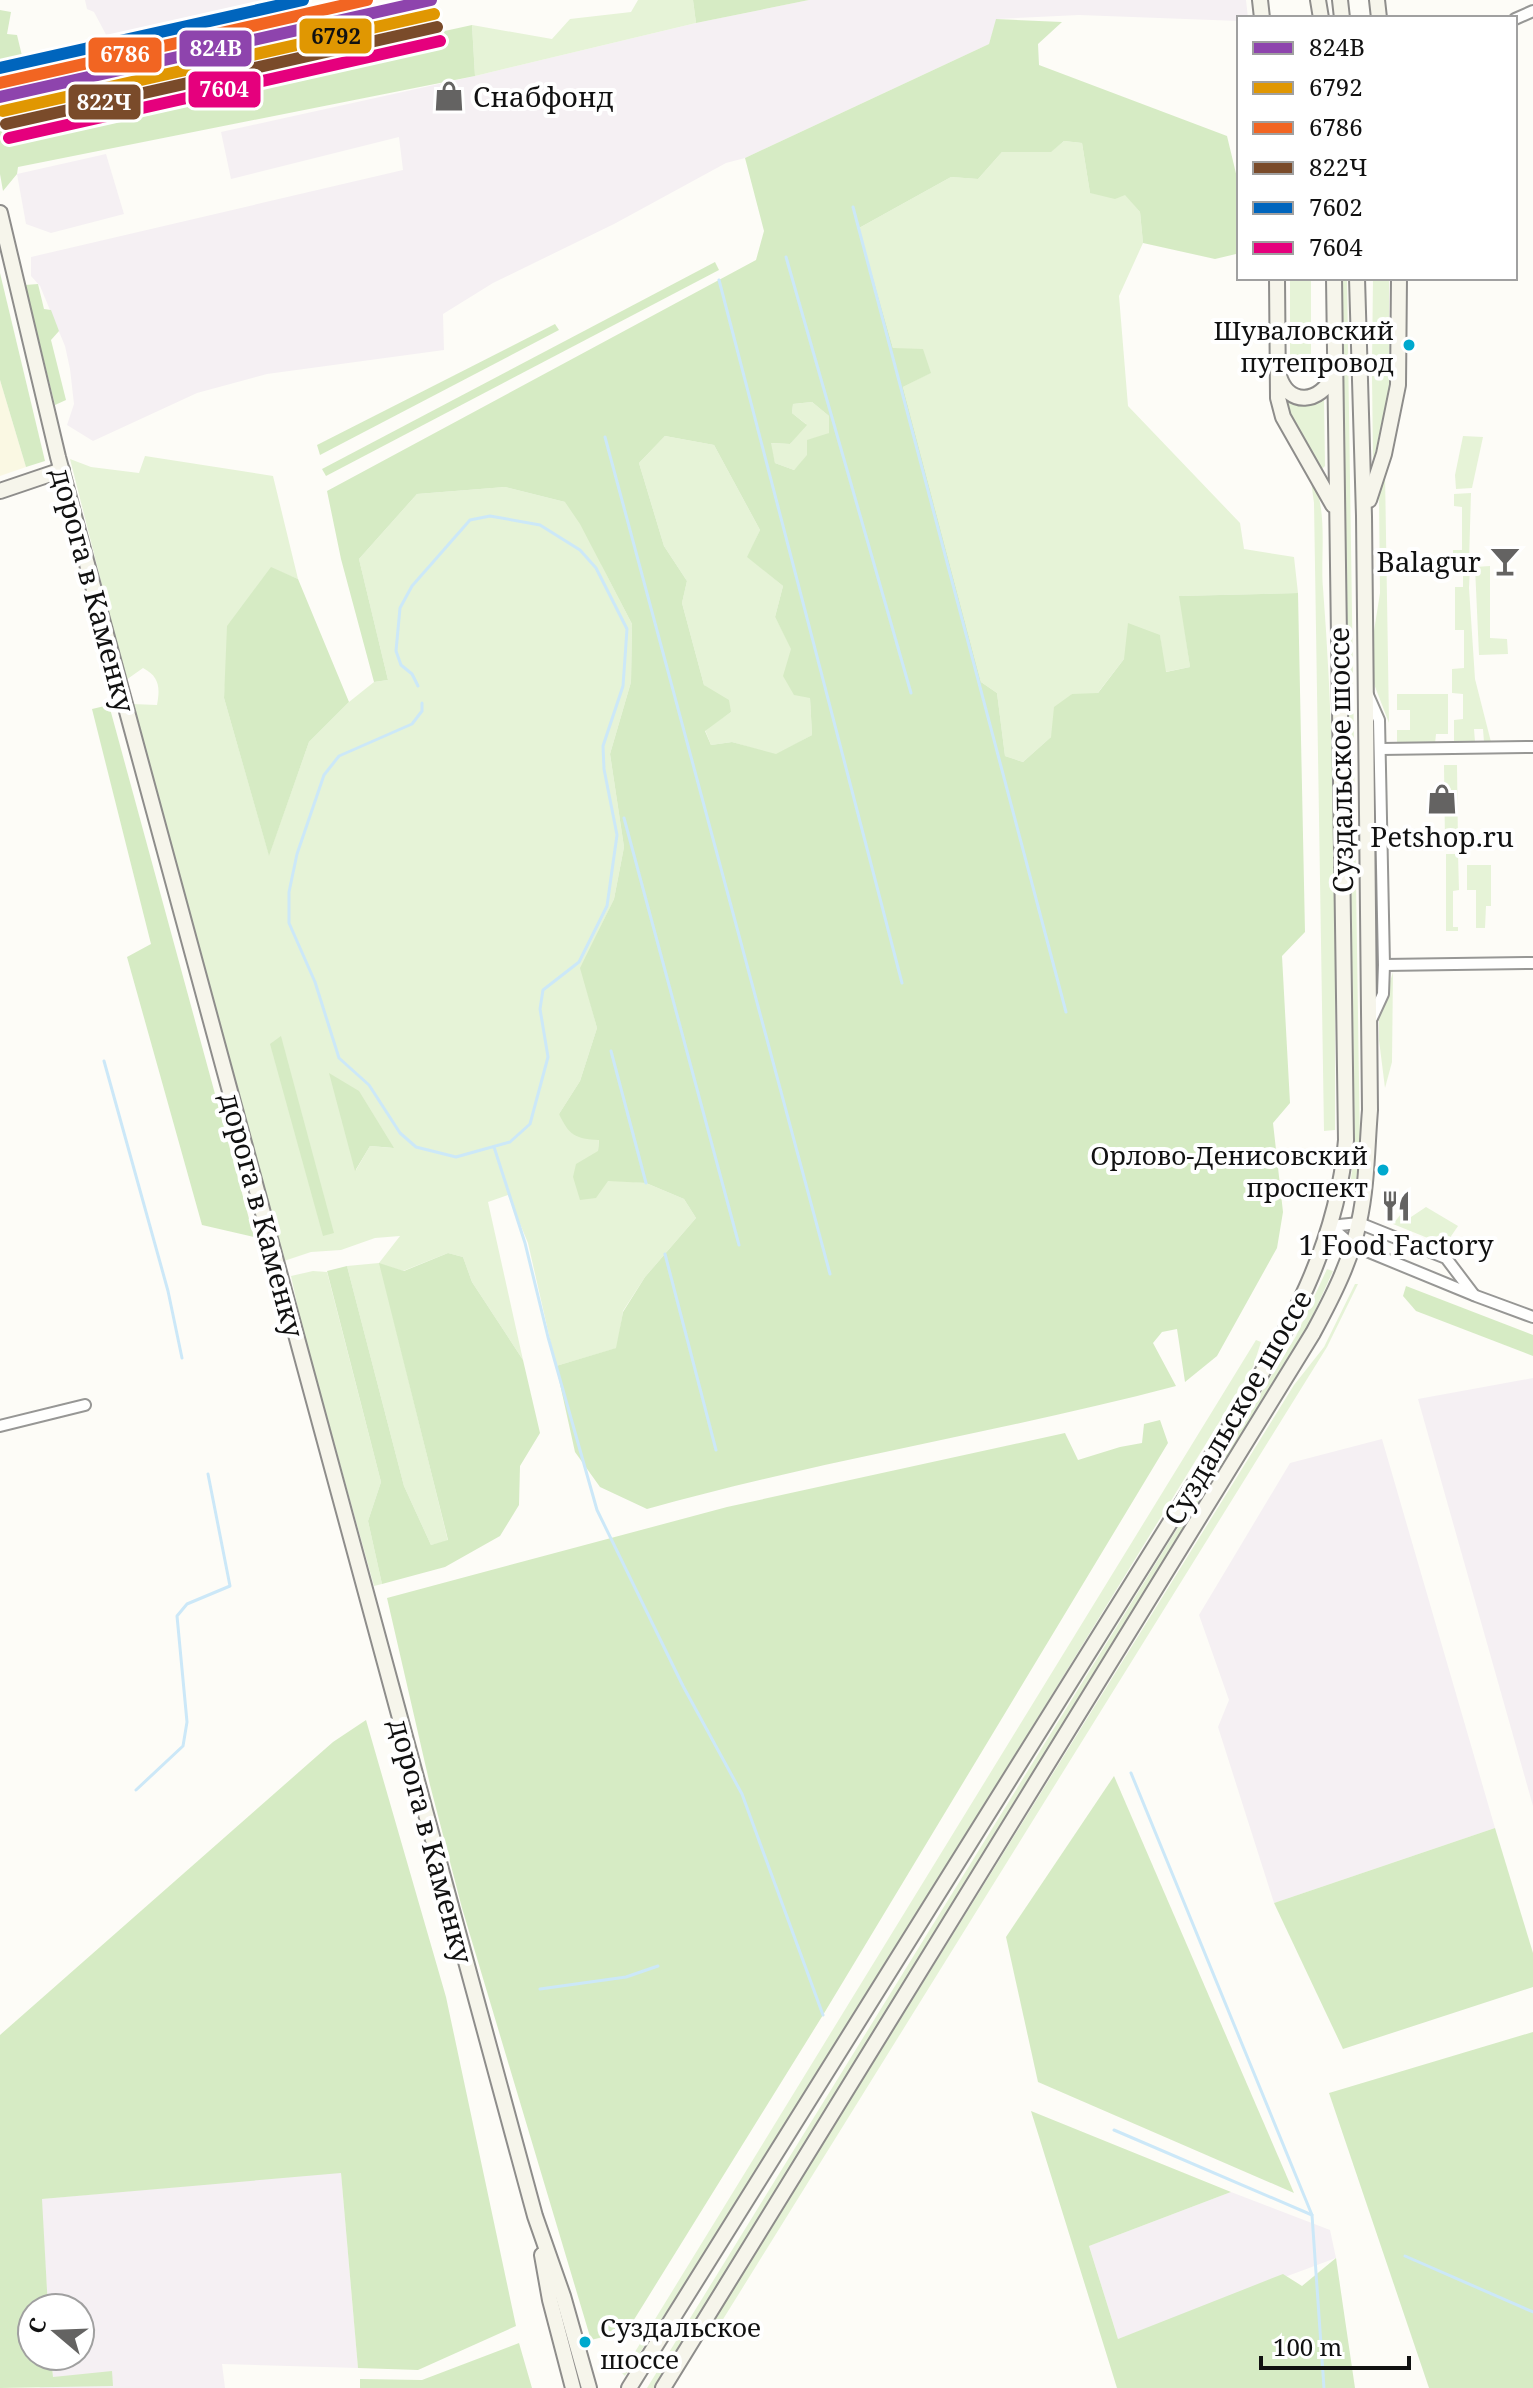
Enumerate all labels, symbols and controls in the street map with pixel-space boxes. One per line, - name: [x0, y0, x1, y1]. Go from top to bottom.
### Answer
- legend: [1237, 16, 1517, 280]
- line badge: 6792: [298, 17, 373, 55]
- text: 6792: [311, 20, 361, 50]
- line badge: 824В: [178, 29, 253, 68]
- text: 824В: [1309, 30, 1365, 63]
- text: 824В: [190, 32, 242, 62]
- line badge: 6786: [87, 36, 163, 74]
- text: 6786: [100, 38, 150, 68]
- line badge: 7604: [187, 70, 262, 109]
- text: 6792: [1309, 70, 1363, 103]
- text: 7604: [199, 73, 249, 103]
- place label: Снабфонд: [473, 77, 614, 115]
- shop icon: Снабфонд: [432, 79, 466, 113]
- line badge: 822Ч: [67, 83, 142, 121]
- text: 822Ч: [77, 86, 131, 116]
- text: 6786: [1309, 110, 1363, 143]
- text: 822Ч: [1309, 150, 1367, 183]
- text: 7602: [1309, 190, 1363, 223]
- text: 7604: [1309, 230, 1363, 263]
- place label: Шуваловский путепровод: [1213, 312, 1394, 380]
- marker: Шуваловский путепровод: [1401, 337, 1417, 353]
- street label: дорога в Каменку: [43, 463, 145, 717]
- place label: Balagur: [1376, 542, 1481, 580]
- bar icon: Balagur: [1488, 544, 1522, 578]
- street label: Суздальское шоссе: [1319, 627, 1361, 893]
- shop icon: Petshop.ru: [1425, 782, 1459, 816]
- place label: Petshop.ru: [1370, 817, 1514, 855]
- street label: дорога в Каменку: [212, 1088, 314, 1342]
- place label: Орлово-Денисовский проспект: [1090, 1137, 1368, 1205]
- marker: Орлово-Денисовский проспект: [1375, 1162, 1391, 1178]
- restaurant icon: 1 Food Factory: [1379, 1189, 1413, 1223]
- place label: 1 Food Factory: [1298, 1225, 1494, 1263]
- street label: Суздальское шоссе: [1154, 1282, 1320, 1532]
- street label: дорога в Каменку: [381, 1714, 483, 1968]
- north arrow: [16, 2292, 96, 2372]
- place label: Суздальское шоссе: [600, 2309, 761, 2377]
- text: С: [20, 2313, 53, 2337]
- scale bar: [1261, 2320, 1409, 2370]
- text: 100 m: [1273, 2330, 1342, 2363]
- marker: Суздальское шоссе: [577, 2334, 593, 2350]

